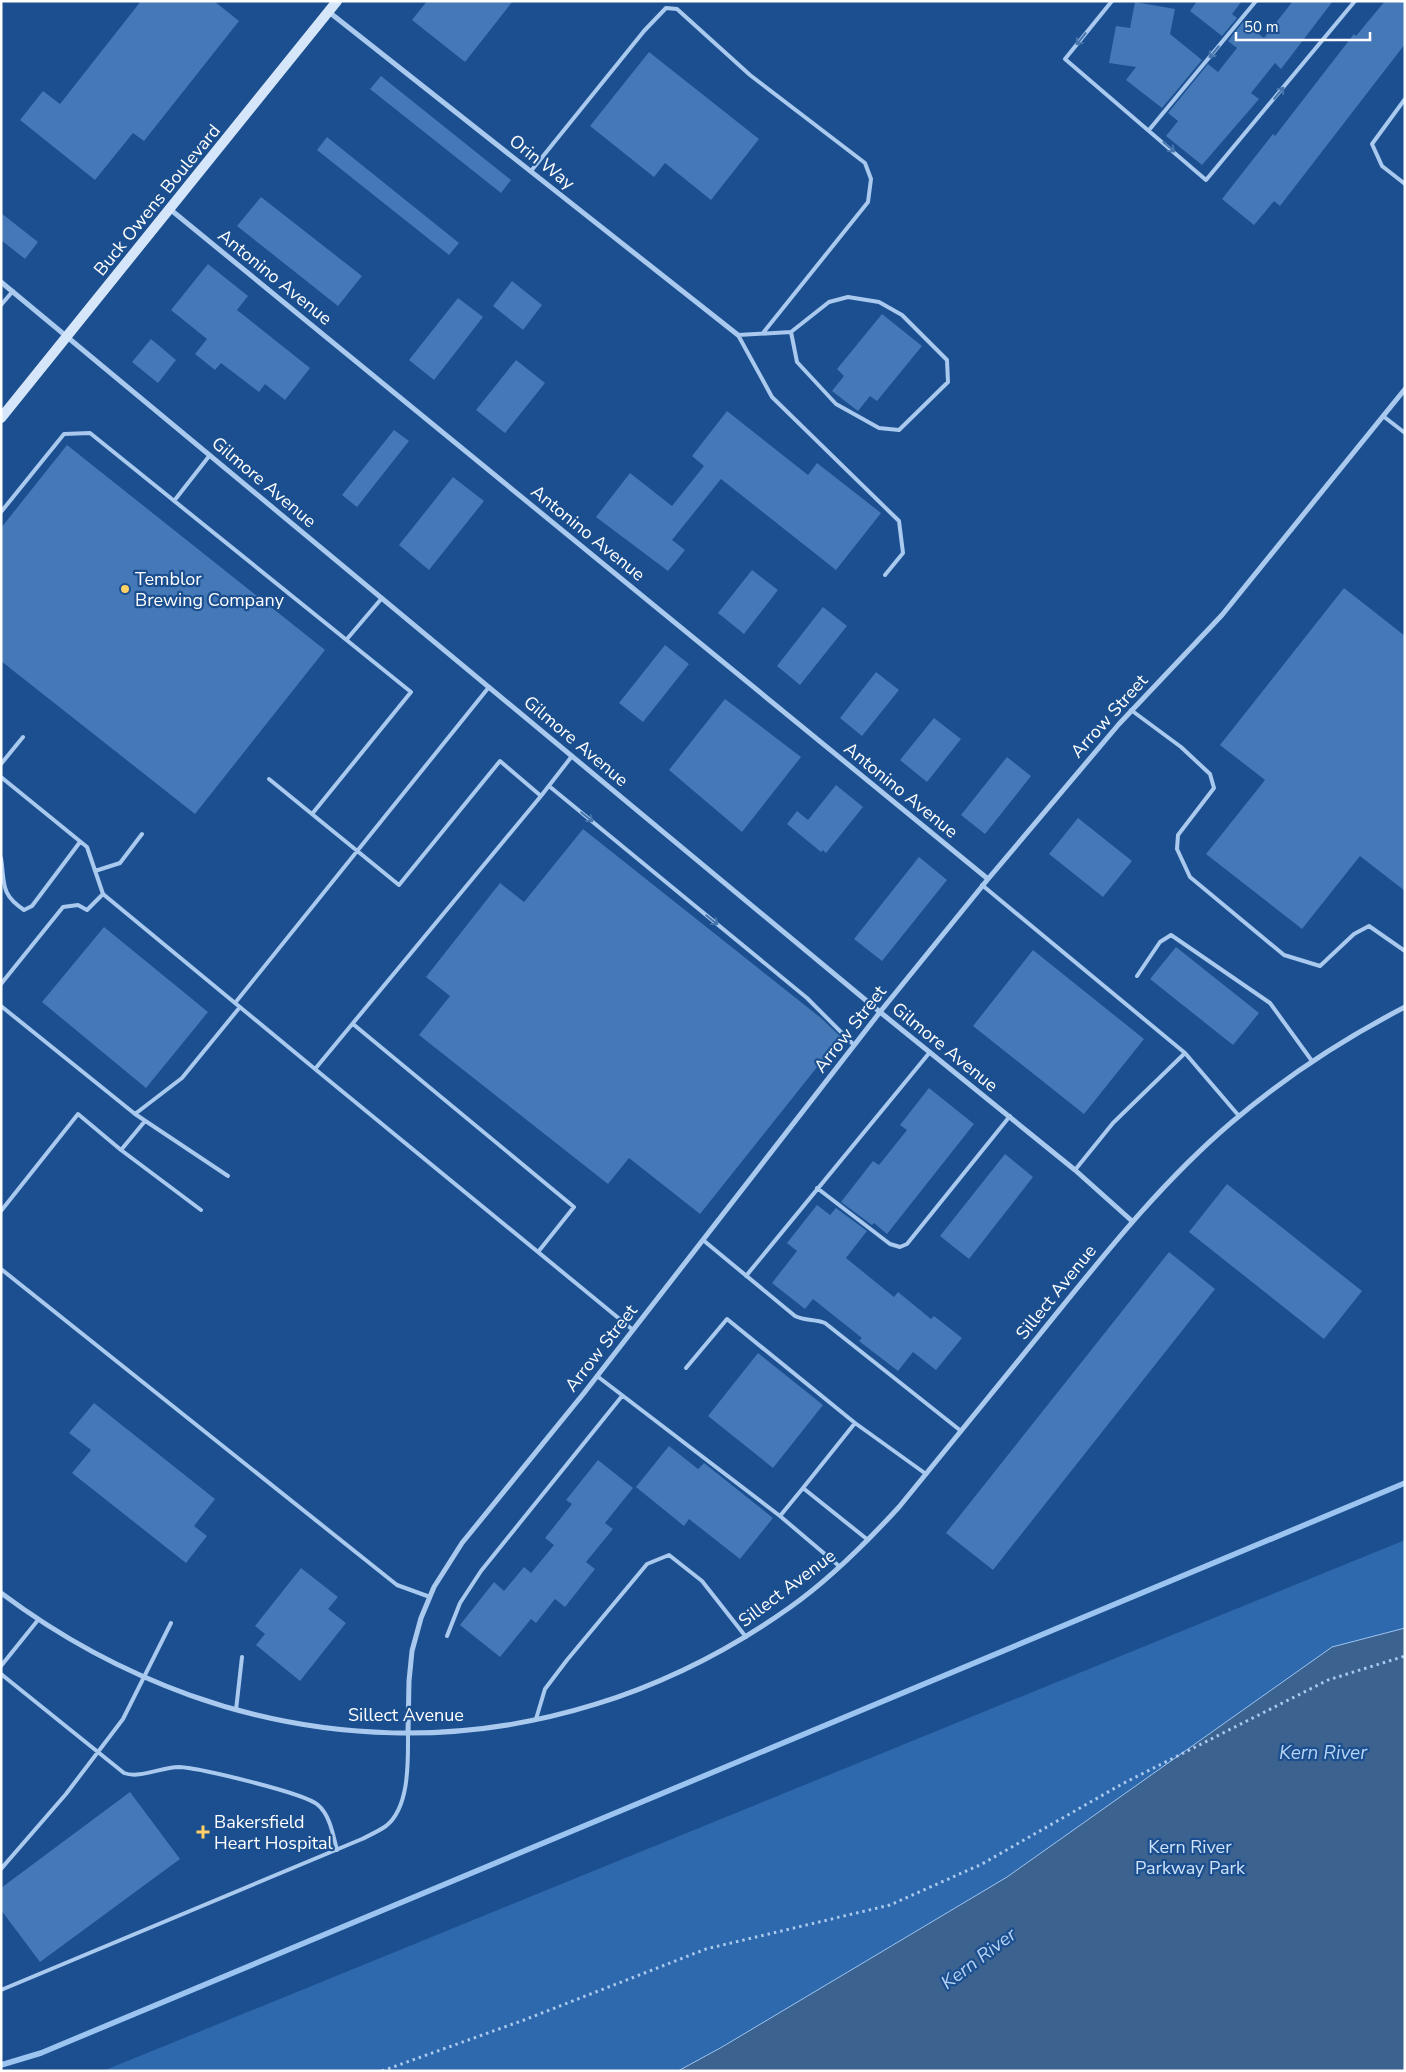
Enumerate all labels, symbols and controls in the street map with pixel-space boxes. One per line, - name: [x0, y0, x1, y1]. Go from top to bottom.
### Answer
- scale bar: [1236, 10, 1370, 42]
- text: 50 m: [1244, 17, 1279, 37]
- one-way arrow: [1076, 32, 1087, 45]
- one-way arrow: [1208, 45, 1219, 58]
- one-way arrow: [1273, 86, 1284, 99]
- street label: Buck Owens Boulevard: [88, 119, 226, 281]
- street label: Orin Way: [504, 129, 580, 196]
- one-way arrow: [1163, 141, 1176, 153]
- street label: Antonino Avenue: [213, 224, 337, 330]
- street label: Gilmore Avenue: [207, 431, 321, 533]
- street label: Antonino Avenue: [526, 480, 650, 586]
- place label: Temblor Brewing Company: [135, 567, 285, 612]
- marker: Temblor Brewing Company: [119, 583, 131, 595]
- street label: Arrow Street: [1065, 669, 1153, 763]
- street label: Gilmore Avenue: [519, 690, 633, 792]
- street label: Antonino Avenue: [839, 737, 963, 843]
- one-way arrow: [580, 811, 593, 823]
- one-way arrow: [705, 915, 718, 926]
- street label: Arrow Street: [808, 980, 892, 1078]
- street label: Gilmore Avenue: [887, 997, 1003, 1097]
- street label: Sillect Avenue: [1010, 1239, 1102, 1345]
- street label: Arrow Street: [559, 1299, 643, 1397]
- street label: Sillect Avenue: [733, 1544, 841, 1632]
- street label: Sillect Avenue: [348, 1703, 464, 1727]
- water label: Kern River: [1279, 1740, 1368, 1766]
- place label: Bakersfield Heart Hospital: [214, 1810, 334, 1855]
- marker: Bakersfield Heart Hospital: [196, 1825, 210, 1839]
- park label: Kern River Parkway Park: [1135, 1835, 1246, 1880]
- water label: Kern River: [936, 1921, 1022, 1996]

